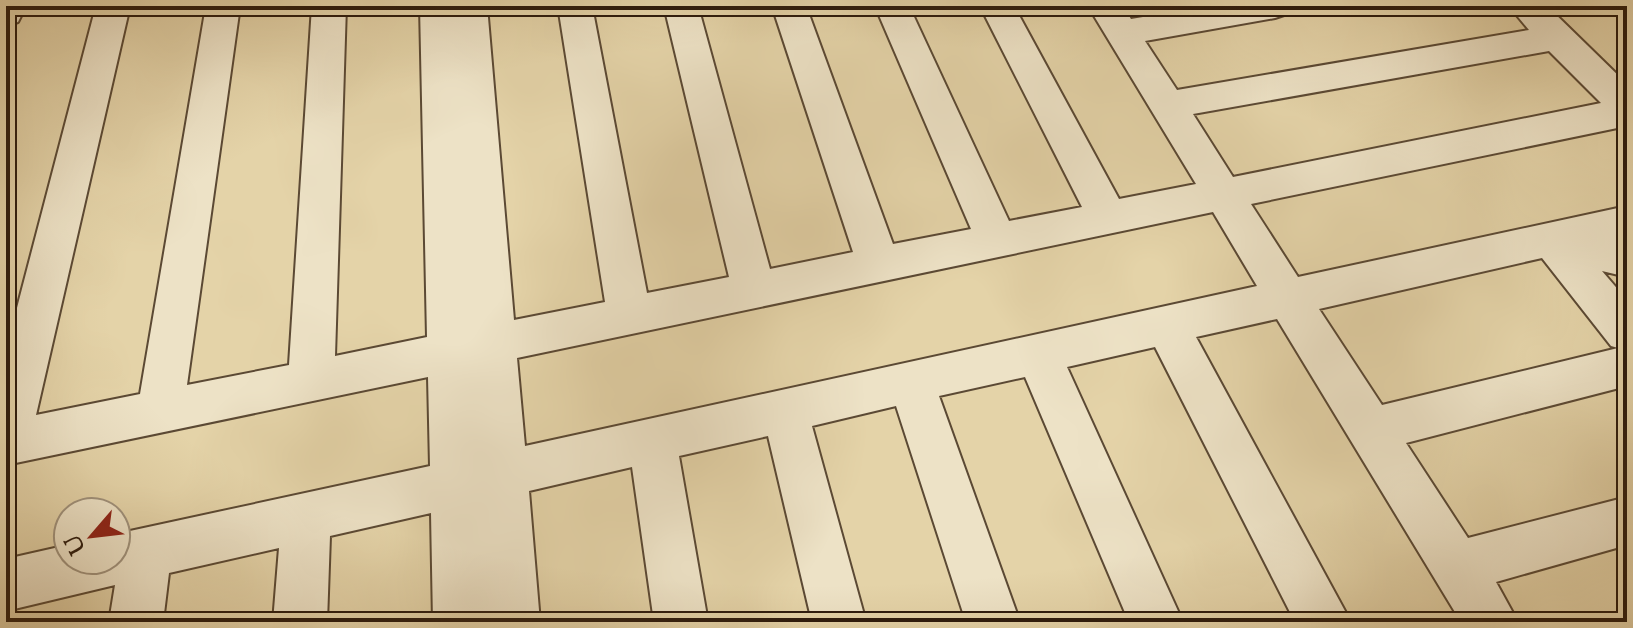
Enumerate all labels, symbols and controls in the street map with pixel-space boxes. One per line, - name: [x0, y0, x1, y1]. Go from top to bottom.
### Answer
- north arrow: [52, 496, 132, 576]
- text: U: [59, 528, 95, 559]

